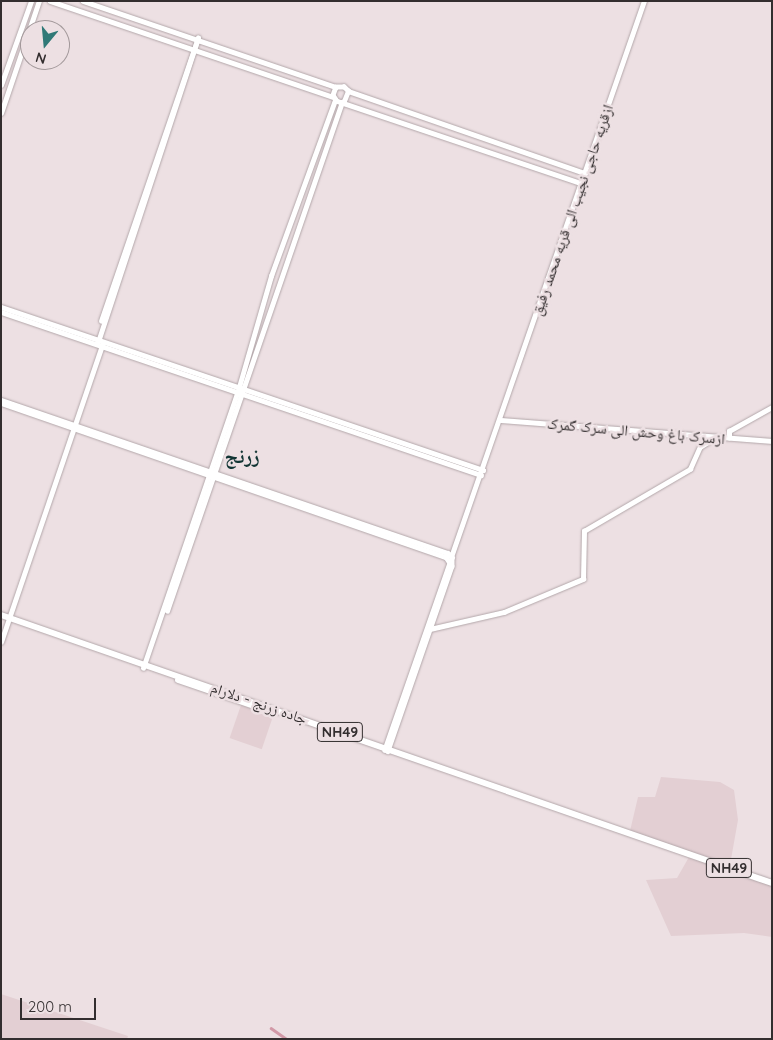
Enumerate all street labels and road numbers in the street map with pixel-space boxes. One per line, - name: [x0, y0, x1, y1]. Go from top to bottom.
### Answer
- street label: ازقریه حاجی نجیب الی قریه محمد رفیق: [527, 102, 617, 318]
- street label: ازسرک باغ وحش الی سرک گمرک: [546, 414, 726, 448]
- street label: جاده زرنج - دلارام: [209, 678, 309, 728]
- road number: NH49: [316, 720, 364, 744]
- road number: NH49: [705, 856, 753, 880]

